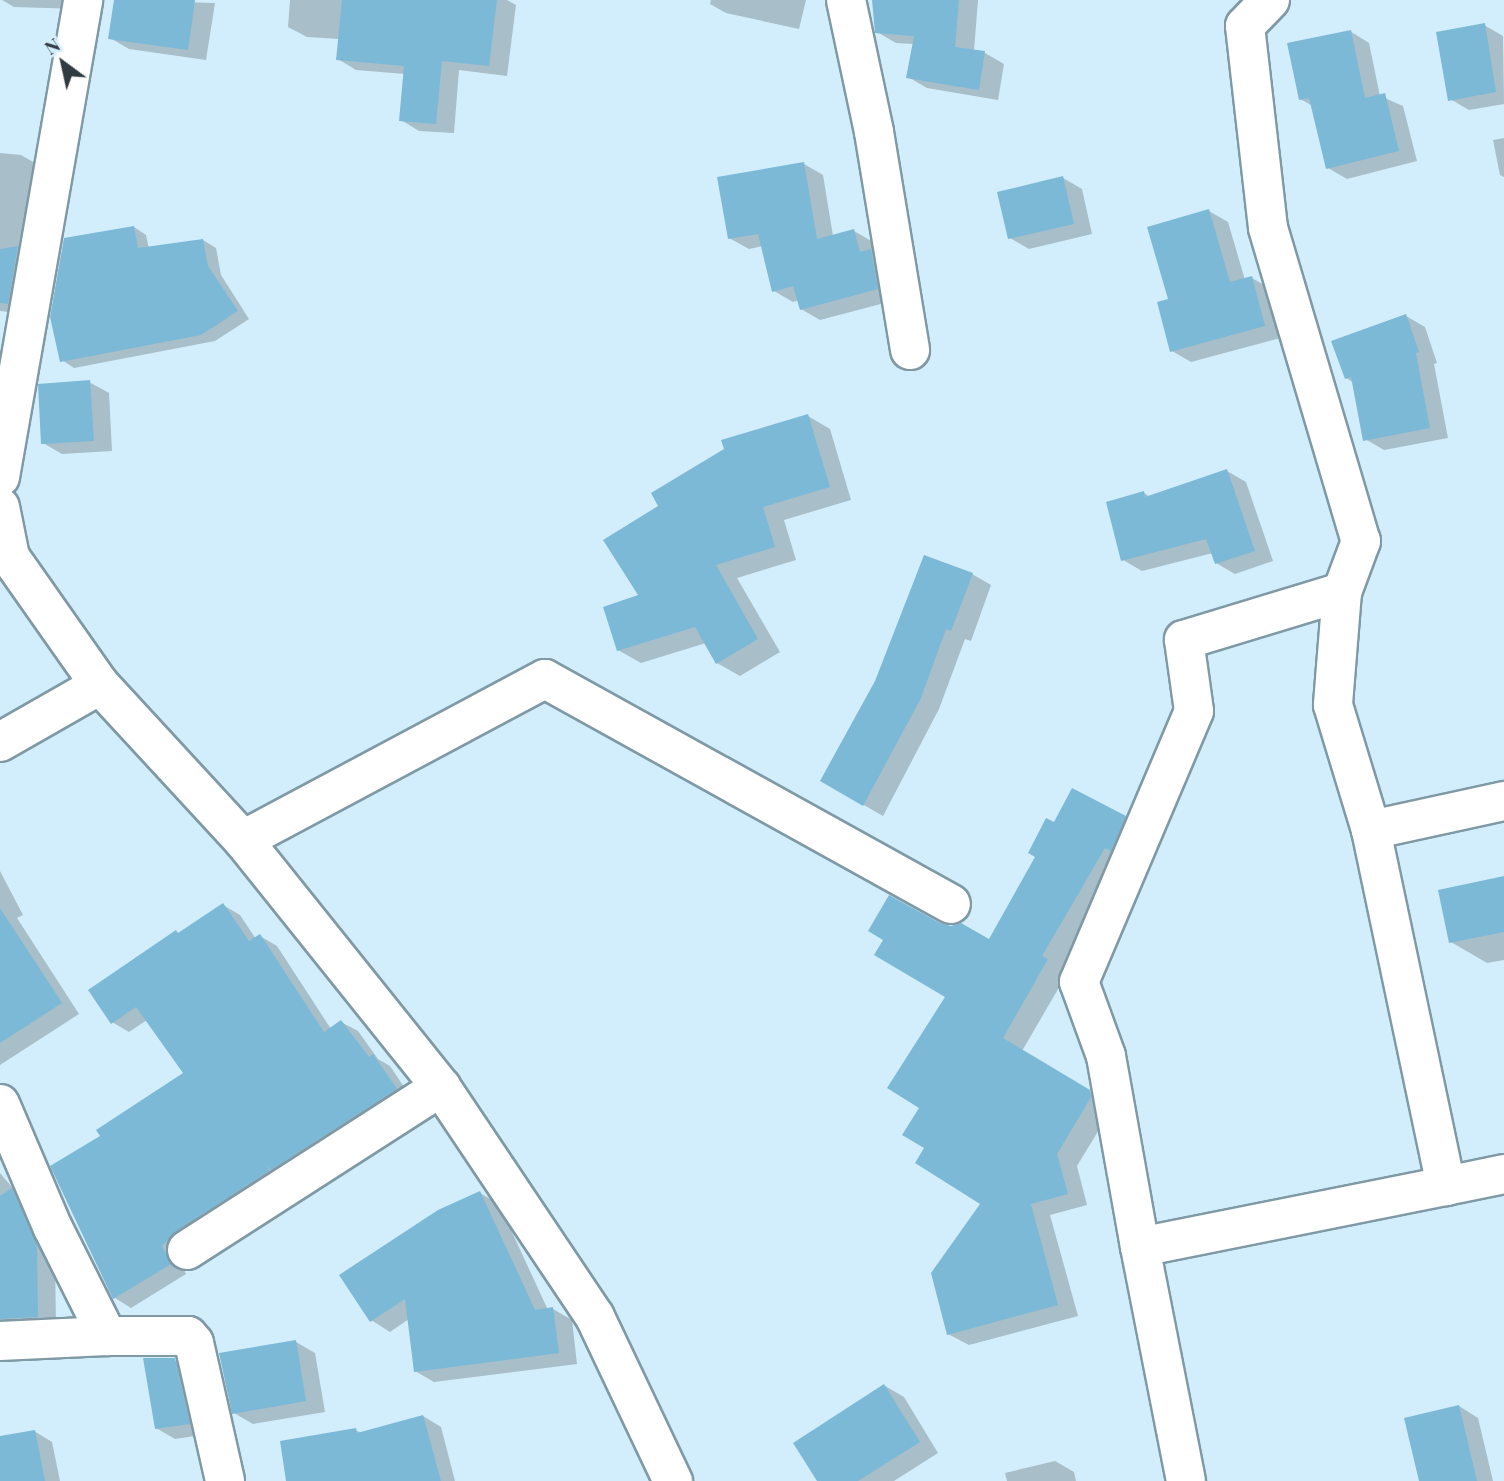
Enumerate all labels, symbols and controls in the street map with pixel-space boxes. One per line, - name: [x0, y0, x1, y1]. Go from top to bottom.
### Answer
- north arrow: [28, 28, 98, 98]
- text: N: [39, 31, 64, 60]

